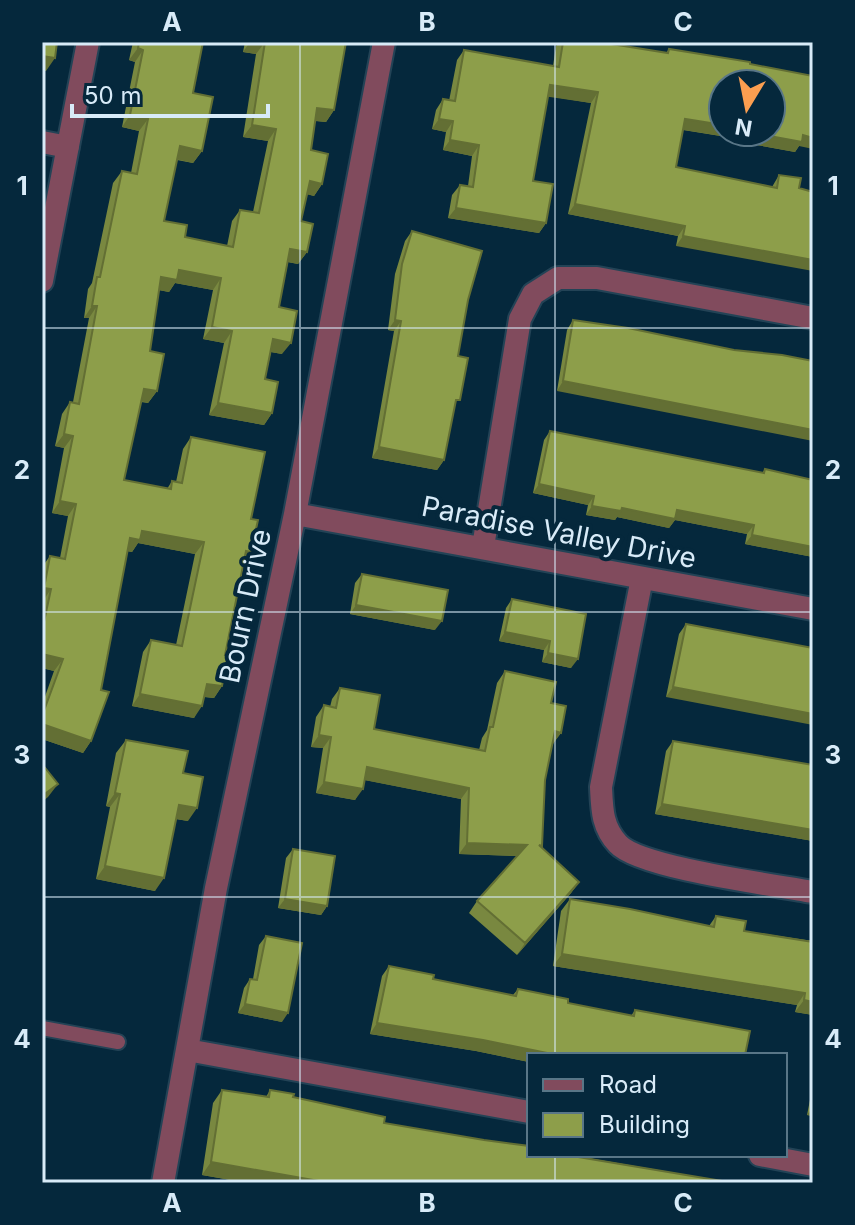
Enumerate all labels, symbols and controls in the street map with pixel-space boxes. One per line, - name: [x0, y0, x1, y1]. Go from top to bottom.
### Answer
- text: A: [162, 6, 182, 37]
- text: B: [418, 6, 436, 37]
- text: C: [673, 6, 693, 37]
- scale bar: [72, 68, 268, 118]
- north arrow: [707, 68, 787, 148]
- text: 50 m: [84, 81, 142, 110]
- text: N: [733, 113, 754, 142]
- text: 1: [16, 170, 28, 201]
- text: 1: [827, 170, 839, 201]
- text: 2: [14, 454, 30, 485]
- text: 2: [825, 454, 841, 485]
- street label: Paradise Valley Drive: [419, 489, 699, 575]
- street label: Bourn Drive: [212, 526, 278, 686]
- text: 3: [14, 739, 30, 770]
- text: 3: [825, 739, 841, 770]
- text: 4: [13, 1023, 31, 1054]
- text: 4: [824, 1023, 842, 1054]
- legend: [527, 1053, 787, 1157]
- text: Road: [599, 1070, 657, 1099]
- text: Building: [599, 1110, 690, 1139]
- text: A: [162, 1187, 182, 1218]
- text: B: [418, 1187, 436, 1218]
- text: C: [673, 1187, 693, 1218]

